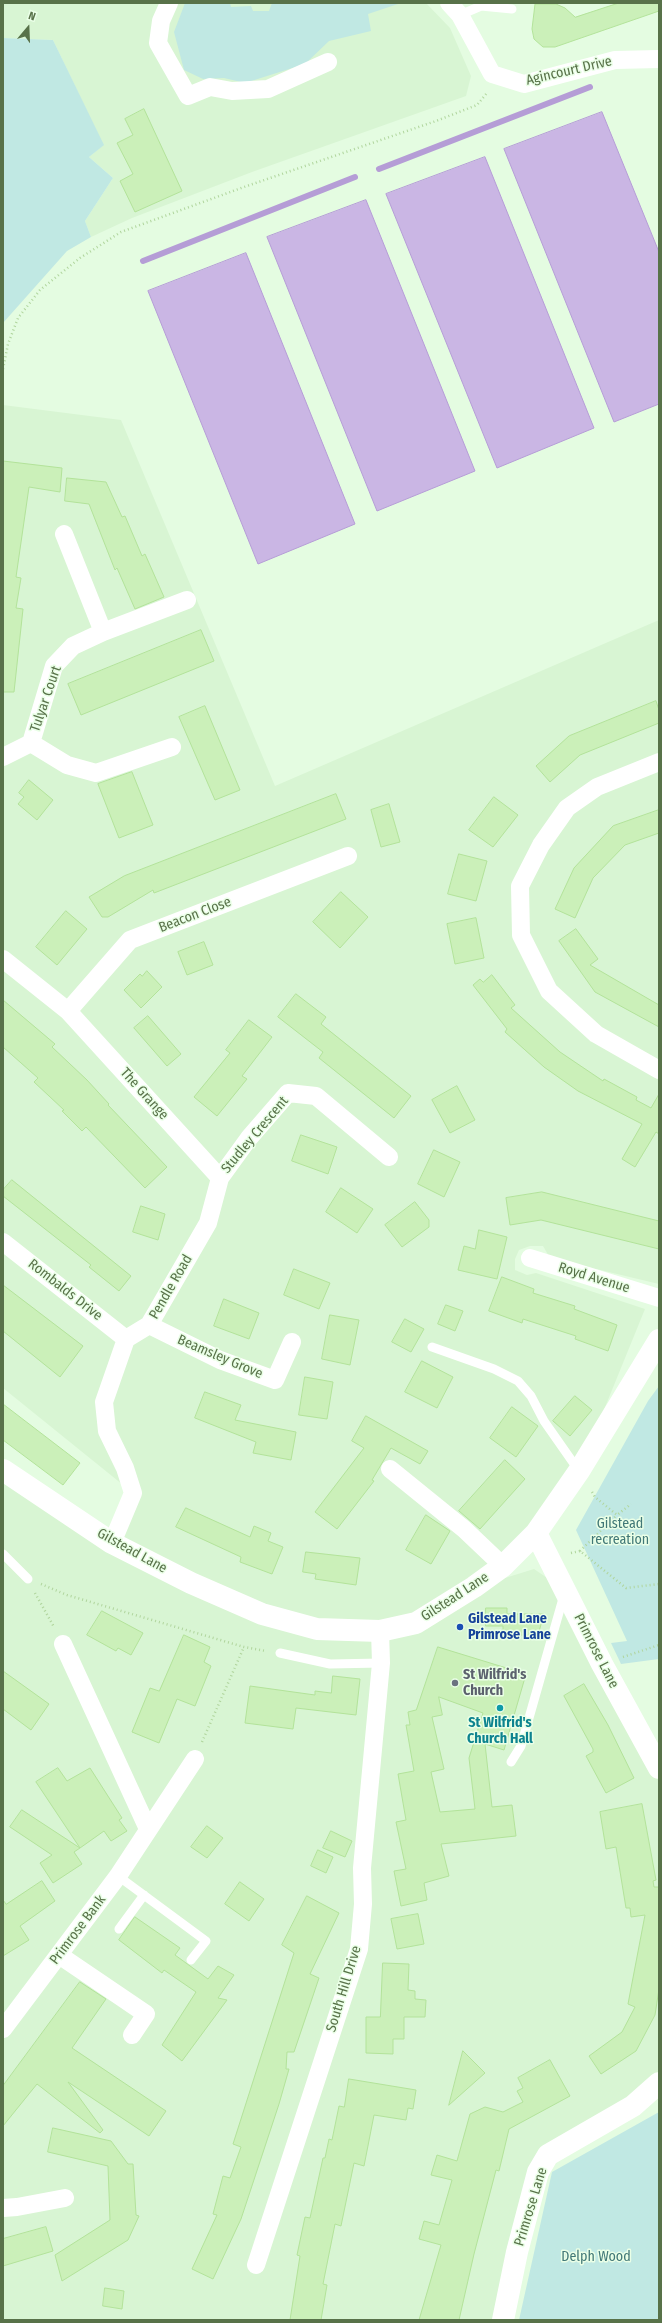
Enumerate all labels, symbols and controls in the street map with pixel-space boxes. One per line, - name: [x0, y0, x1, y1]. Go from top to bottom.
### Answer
- north arrow: [8, 8, 48, 48]
- text: N: [27, 9, 37, 23]
- street label: Agincourt Drive: [524, 53, 614, 89]
- street label: Tulyar Court: [27, 664, 65, 734]
- street label: Beacon Close: [157, 894, 233, 936]
- street label: The Grange: [116, 1065, 172, 1123]
- street label: Studley Crescent: [218, 1093, 292, 1177]
- street label: Pendle Road: [146, 1252, 196, 1322]
- street label: Rombalds Drive: [25, 1256, 105, 1324]
- street label: Royd Avenue: [556, 1259, 632, 1297]
- street label: Beamsley Grove: [175, 1331, 265, 1383]
- park label: Gilstead recreation: [591, 1516, 649, 1548]
- street label: Gilstead Lane: [94, 1525, 170, 1577]
- street label: Gilstead Lane: [418, 1569, 492, 1625]
- place label: Gilstead Lane Primrose Lane: [468, 1611, 551, 1644]
- street label: Primrose Lane: [570, 1611, 622, 1691]
- marker: Gilstead Lane Primrose Lane: [455, 1622, 465, 1632]
- place label: St Wilfrid's Church: [463, 1667, 526, 1700]
- marker: St Wilfrid's Church: [450, 1678, 460, 1688]
- marker: St Wilfrid's Church Hall: [495, 1703, 505, 1713]
- place label: St Wilfrid's Church Hall: [467, 1715, 533, 1748]
- street label: Primrose Bank: [46, 1892, 110, 1968]
- street label: South Hill Drive: [323, 1944, 365, 2034]
- street label: Primrose Lane: [511, 2166, 551, 2248]
- park label: Delph Wood: [561, 2249, 631, 2265]

